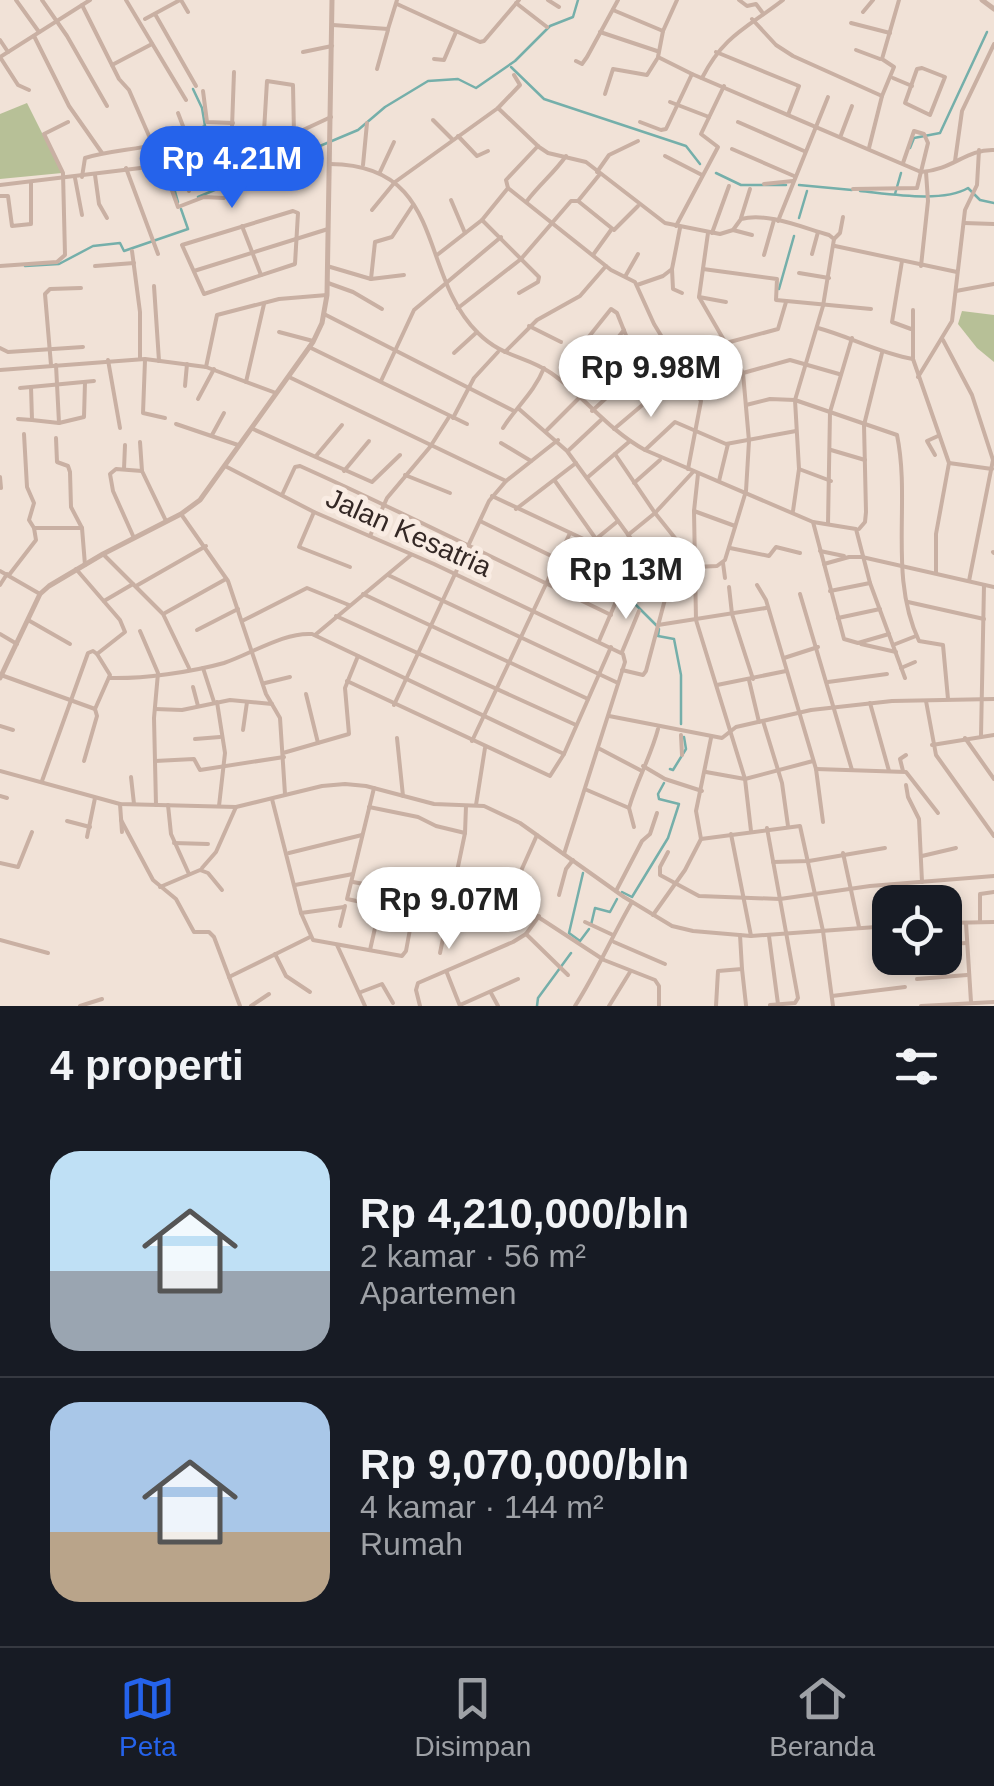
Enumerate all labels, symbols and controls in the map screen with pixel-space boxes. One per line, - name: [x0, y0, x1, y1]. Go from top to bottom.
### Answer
- pin: Rp 4.21M: [129, 126, 335, 211]
- text: Rp 4.21M: [162, 140, 302, 176]
- pin: Rp 9.98M: [548, 335, 754, 420]
- text: Rp 9.98M: [581, 349, 721, 385]
- street label: Jalan Kesatria: [321, 482, 497, 583]
- pin: Rp 13M: [545, 537, 707, 622]
- text: Rp 13M: [569, 551, 683, 587]
- pin: Rp 9.07M: [346, 867, 552, 952]
- text: Rp 9.07M: [379, 881, 519, 917]
- map controls: [872, 885, 962, 975]
- button: locate: [872, 885, 962, 975]
- icon: filters: [889, 1039, 944, 1094]
- text: 4 properti: [50, 1042, 244, 1089]
- text: Rp 4,210,000/bln: [360, 1190, 689, 1237]
- icon: home: [130, 1191, 250, 1311]
- text: 2 kamar · 56 m²: [360, 1238, 586, 1274]
- text: Apartemen: [360, 1275, 517, 1311]
- text: Rp 9,070,000/bln: [360, 1441, 689, 1488]
- icon: home: [130, 1442, 250, 1562]
- text: 4 kamar · 144 m²: [360, 1489, 604, 1525]
- text: Rumah: [360, 1526, 463, 1562]
- tab: Peta: [119, 1671, 177, 1763]
- tab: Disimpan: [415, 1671, 531, 1763]
- tab: Beranda: [769, 1671, 875, 1763]

